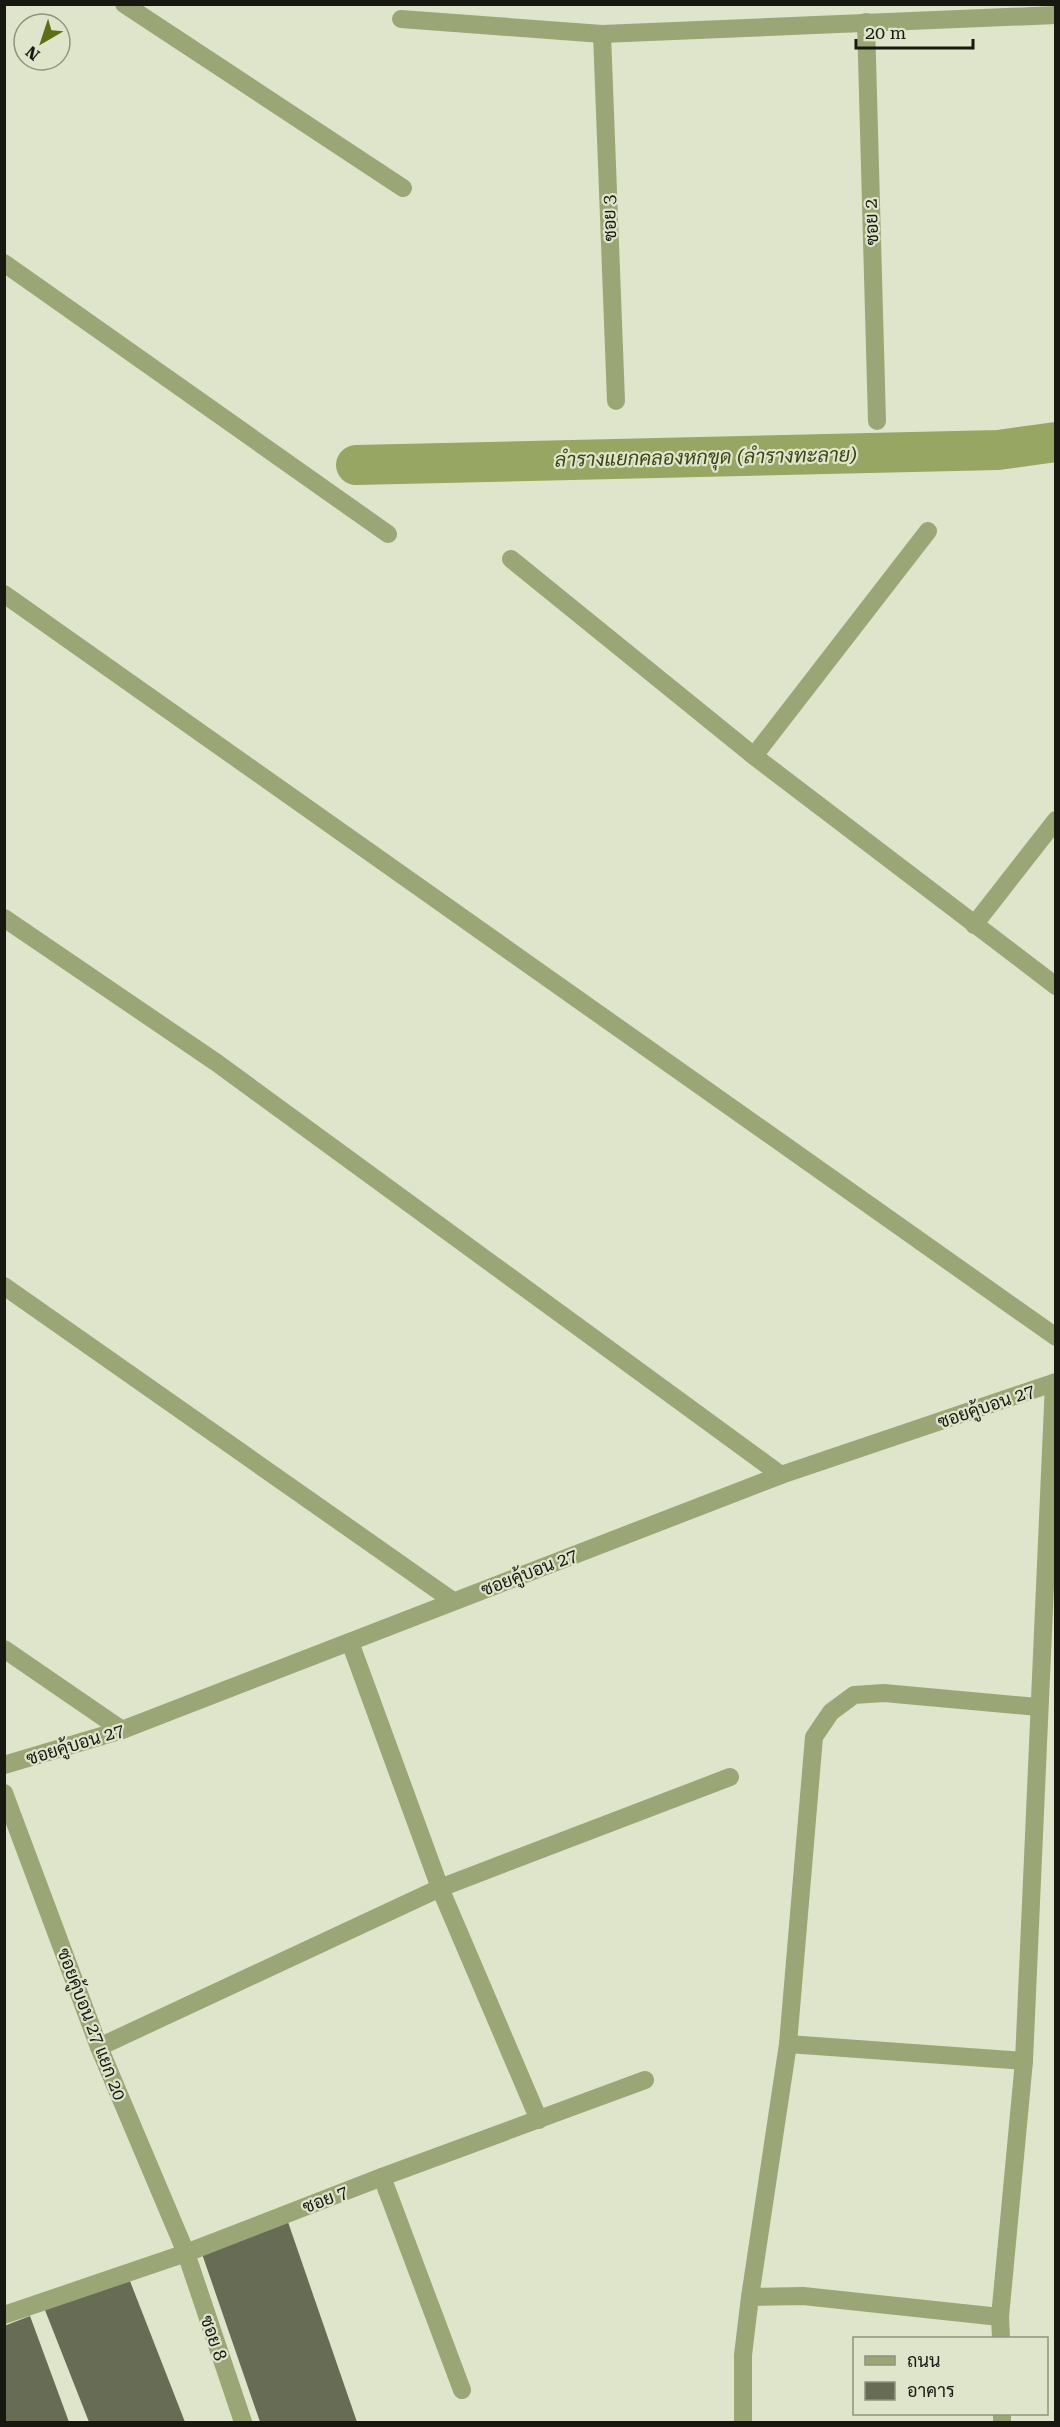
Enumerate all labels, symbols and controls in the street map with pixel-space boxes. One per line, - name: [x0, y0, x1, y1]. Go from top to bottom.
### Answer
- north arrow: [12, 12, 72, 72]
- scale bar: [856, 12, 973, 50]
- text: 20 m: [865, 22, 906, 43]
- text: N: [22, 42, 44, 65]
- street label: ซอย 3: [598, 194, 620, 242]
- street label: ซอย 2: [860, 198, 882, 246]
- water label: ลำรางแยกคลองหกขุด (ลำรางทะลาย): [555, 442, 858, 474]
- street label: ซอยคู้บอน 27: [934, 1379, 1038, 1435]
- street label: ซอยคู้บอน 27: [478, 1543, 581, 1603]
- street label: ซอยคู้บอน 27: [23, 1718, 127, 1772]
- street label: ซอยคู้บอน 27 แยก 20: [50, 1944, 132, 2104]
- street label: ซอย 7: [299, 2181, 351, 2217]
- street label: ซอย 8: [196, 2313, 232, 2363]
- legend: [853, 2337, 1048, 2415]
- text: ถนน: [907, 2350, 940, 2371]
- text: อาคาร: [907, 2380, 955, 2401]

